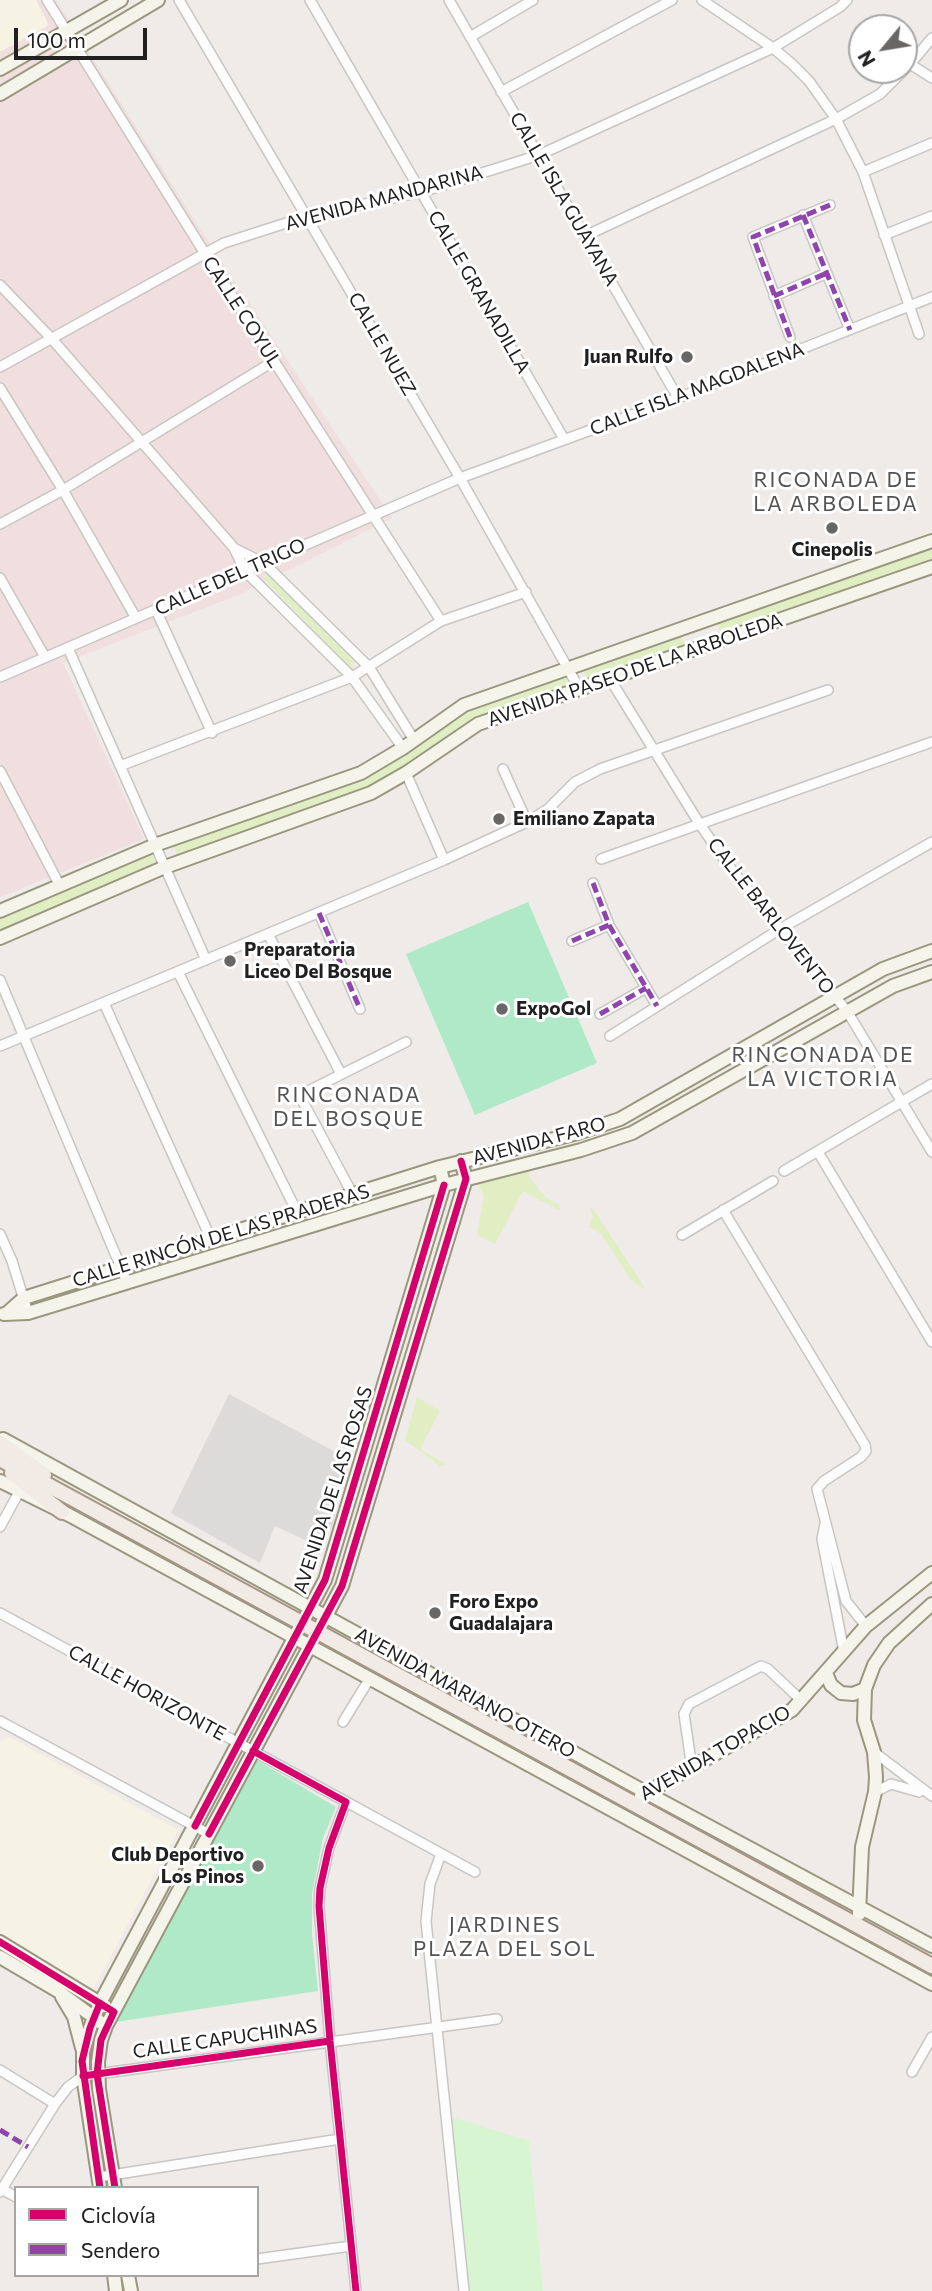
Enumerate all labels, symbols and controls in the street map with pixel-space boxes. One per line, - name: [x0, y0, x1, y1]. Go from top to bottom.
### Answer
- scale bar: [18, 14, 150, 58]
- north arrow: [848, 14, 918, 84]
- text: 100 m: [27, 27, 86, 52]
- text: N: [853, 47, 880, 71]
- street label: CALLE ISLA GUAYANA: [505, 108, 623, 290]
- street label: AVENIDA MANDARINA: [283, 161, 485, 235]
- street label: CALLE GRANADILLA: [423, 207, 535, 377]
- street label: CALLE COYUL: [198, 252, 286, 372]
- street label: CALLE NUEZ: [343, 288, 421, 400]
- street label: CALLE ISLA MAGDALENA: [587, 338, 807, 440]
- place label: Juan Rulfo: [584, 346, 673, 368]
- marker: Juan Rulfo: [679, 349, 695, 365]
- district label: RICONADA DE LA ARBOLEDA: [755, 467, 917, 517]
- marker: Cinepolis: [824, 520, 840, 536]
- street label: CALLE DEL TRIGO: [151, 534, 309, 620]
- place label: Cinepolis: [791, 539, 873, 561]
- street label: AVENIDA PASEO DE LA ARBOLEDA: [485, 609, 785, 731]
- place label: Emiliano Zapata: [513, 808, 655, 830]
- marker: Emiliano Zapata: [491, 811, 507, 827]
- street label: CALLE BARLOVENTO: [703, 833, 839, 999]
- place label: Preparatoria Liceo Del Bosque: [244, 939, 392, 983]
- marker: Preparatoria Liceo Del Bosque: [222, 953, 238, 969]
- place label: ExpoGol: [516, 998, 591, 1020]
- marker: ExpoGol: [494, 1001, 510, 1017]
- district label: RINCONADA DE LA VICTORIA: [733, 1042, 913, 1092]
- district label: RINCONADA DEL BOSQUE: [274, 1082, 424, 1132]
- street label: AVENIDA FARO: [470, 1112, 608, 1170]
- street label: CALLE RINCÓN DE LAS PRADERAS: [70, 1180, 372, 1292]
- street label: AVENIDA DE LAS ROSAS: [289, 1383, 377, 1597]
- place label: Foro Expo Guadalajara: [449, 1591, 553, 1635]
- marker: Foro Expo Guadalajara: [427, 1605, 443, 1621]
- street label: AVENIDA MARIANO OTERO: [351, 1623, 579, 1763]
- street label: CALLE HORIZONTE: [64, 1640, 230, 1746]
- street label: AVENIDA TOPACIO: [636, 1701, 794, 1805]
- place label: Club Deportivo Los Pinos: [111, 1844, 244, 1888]
- marker: Club Deportivo Los Pinos: [250, 1858, 266, 1874]
- district label: JARDINES PLAZA DEL SOL: [415, 1912, 595, 1962]
- street label: CALLE CAPUCHINAS: [131, 2015, 319, 2063]
- legend: [14, 2186, 259, 2277]
- text: Ciclovía: [81, 2202, 156, 2227]
- text: Sendero: [81, 2237, 160, 2262]

